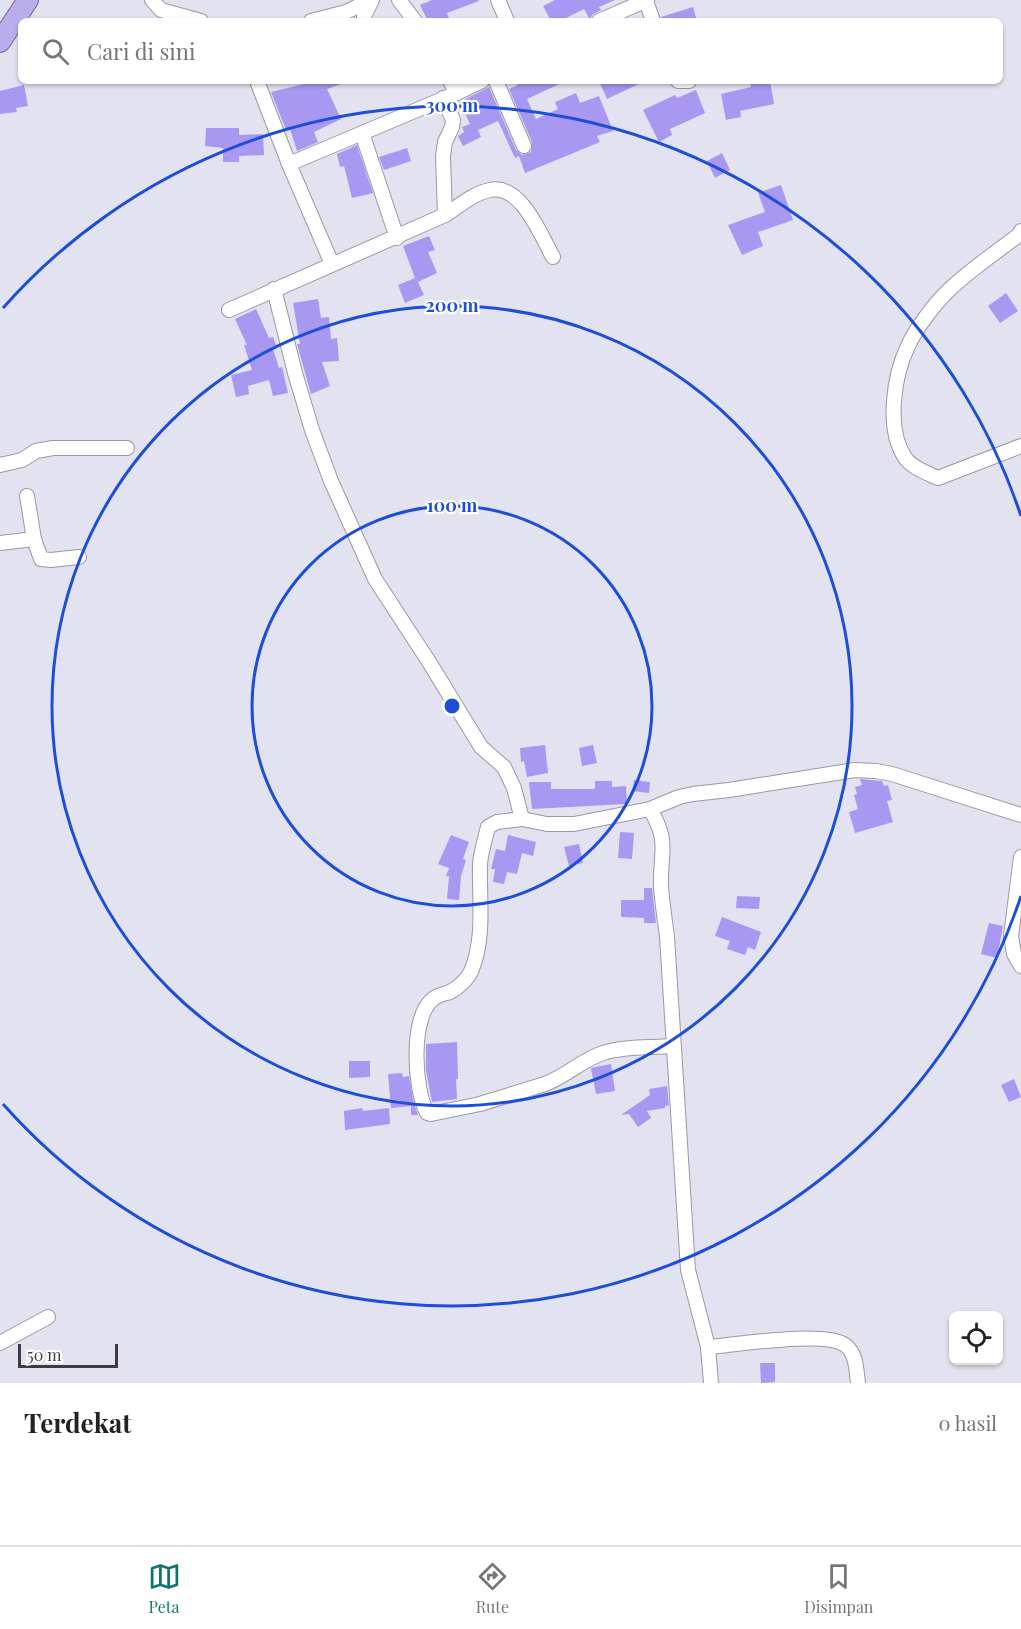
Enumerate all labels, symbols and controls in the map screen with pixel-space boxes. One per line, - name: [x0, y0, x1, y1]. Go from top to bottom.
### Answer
- search box: [18, 18, 1003, 84]
- icon: search: [39, 35, 72, 68]
- text: Cari di sini: [87, 36, 195, 66]
- text: 300 m: [426, 93, 479, 117]
- text: 200 m: [425, 293, 479, 317]
- text: 100 m: [427, 493, 478, 517]
- centre of rings: [442, 696, 462, 716]
- map controls: [949, 1311, 1003, 1365]
- button: locate: [949, 1311, 1003, 1365]
- scale bar: [18, 1341, 118, 1368]
- text: 50 m: [27, 1344, 61, 1365]
- text: Terdekat: [24, 1405, 131, 1440]
- text: 0 hasil: [938, 1409, 997, 1436]
- tab: Peta: [148, 1560, 181, 1617]
- tab: Rute: [476, 1560, 509, 1617]
- tab: Disimpan: [804, 1560, 873, 1617]

